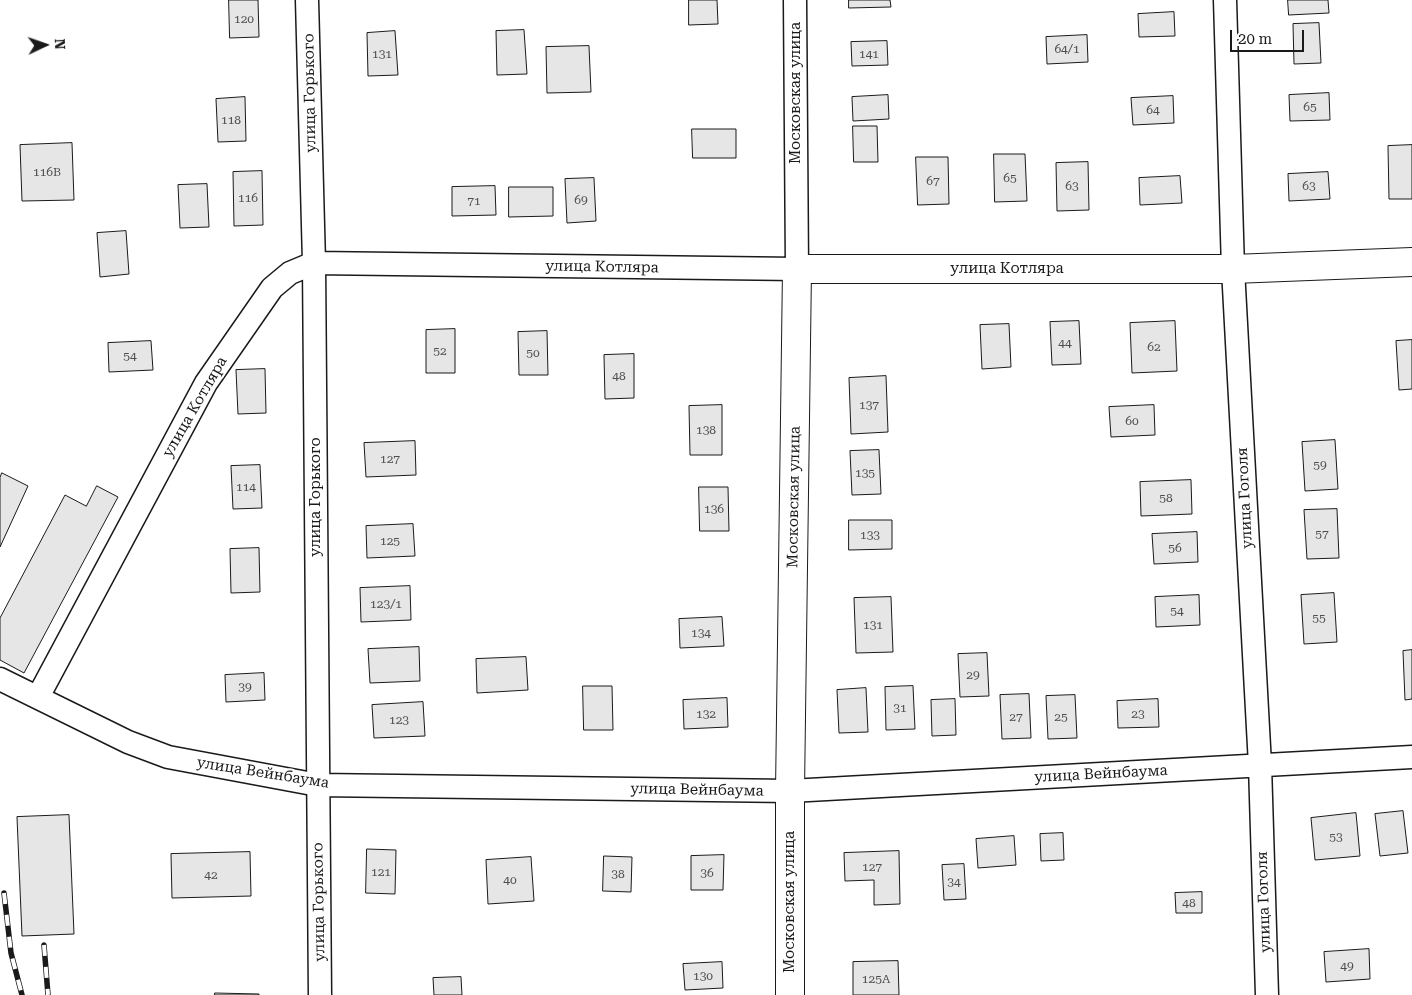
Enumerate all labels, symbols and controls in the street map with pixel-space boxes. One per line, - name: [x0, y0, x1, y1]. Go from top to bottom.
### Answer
- house number: 120: [234, 12, 254, 26]
- north arrow: [20, 20, 70, 70]
- scale bar: [1232, 20, 1306, 52]
- street label: Московская улица: [787, 22, 805, 164]
- text: 20 m: [1238, 30, 1272, 48]
- street label: улица Горького: [300, 33, 320, 153]
- text: N: [52, 38, 68, 50]
- house number: 64/1: [1054, 42, 1080, 56]
- house number: 131: [372, 47, 392, 61]
- house number: 141: [859, 47, 879, 61]
- house number: 65: [1303, 100, 1317, 114]
- house number: 64: [1146, 103, 1160, 117]
- house number: 118: [221, 113, 241, 127]
- house number: 116В: [33, 165, 61, 179]
- house number: 65: [1003, 171, 1017, 185]
- house number: 67: [926, 174, 940, 188]
- house number: 63: [1065, 179, 1079, 193]
- house number: 63: [1302, 179, 1316, 193]
- house number: 116: [238, 191, 258, 205]
- house number: 69: [574, 193, 588, 207]
- house number: 71: [467, 194, 481, 208]
- street label: улица Котляра: [545, 257, 659, 277]
- street label: улица Котляра: [950, 260, 1064, 278]
- house number: 44: [1058, 336, 1072, 350]
- house number: 62: [1147, 340, 1161, 354]
- house number: 52: [433, 344, 447, 358]
- house number: 50: [526, 346, 540, 360]
- house number: 54: [123, 349, 137, 363]
- street label: улица Котляра: [159, 353, 231, 461]
- house number: 48: [612, 369, 626, 383]
- house number: 137: [859, 398, 879, 412]
- house number: 60: [1125, 414, 1139, 428]
- house number: 138: [696, 423, 716, 437]
- street label: Московская улица: [784, 426, 804, 568]
- street label: улица Горького: [307, 437, 325, 557]
- street label: улица Гоголя: [1233, 447, 1257, 549]
- house number: 127: [380, 452, 400, 466]
- house number: 59: [1313, 458, 1327, 472]
- house number: 135: [855, 466, 875, 480]
- house number: 114: [236, 480, 256, 494]
- house number: 58: [1159, 491, 1173, 505]
- house number: 136: [704, 502, 724, 516]
- house number: 57: [1315, 527, 1329, 541]
- house number: 133: [860, 528, 880, 542]
- house number: 125: [380, 534, 400, 548]
- house number: 56: [1168, 541, 1182, 555]
- house number: 123/1: [370, 597, 402, 611]
- house number: 54: [1170, 604, 1184, 618]
- house number: 55: [1312, 611, 1326, 625]
- house number: 131: [863, 618, 883, 632]
- house number: 134: [691, 626, 711, 640]
- house number: 29: [966, 668, 980, 682]
- house number: 39: [238, 680, 252, 694]
- house number: 31: [893, 701, 907, 715]
- house number: 132: [696, 707, 716, 721]
- house number: 23: [1131, 707, 1145, 721]
- house number: 27: [1009, 710, 1023, 724]
- house number: 25: [1054, 710, 1068, 724]
- house number: 123: [389, 713, 409, 727]
- street label: улица Вейнбаума: [196, 754, 330, 792]
- street label: улица Вейнбаума: [1034, 762, 1168, 786]
- street label: улица Вейнбаума: [630, 780, 764, 800]
- house number: 53: [1329, 830, 1343, 844]
- street label: Московская улица: [781, 831, 799, 973]
- street label: улица Горького: [309, 842, 329, 962]
- street label: улица Гоголя: [1253, 851, 1275, 953]
- house number: 127: [862, 860, 882, 874]
- house number: 121: [371, 865, 391, 879]
- house number: 36: [700, 866, 714, 880]
- house number: 38: [611, 867, 625, 881]
- house number: 42: [204, 868, 218, 882]
- house number: 40: [503, 873, 517, 887]
- house number: 34: [947, 875, 961, 889]
- house number: 48: [1182, 896, 1196, 910]
- house number: 49: [1340, 959, 1354, 973]
- house number: 130: [693, 969, 713, 983]
- house number: 125А: [862, 972, 890, 986]

